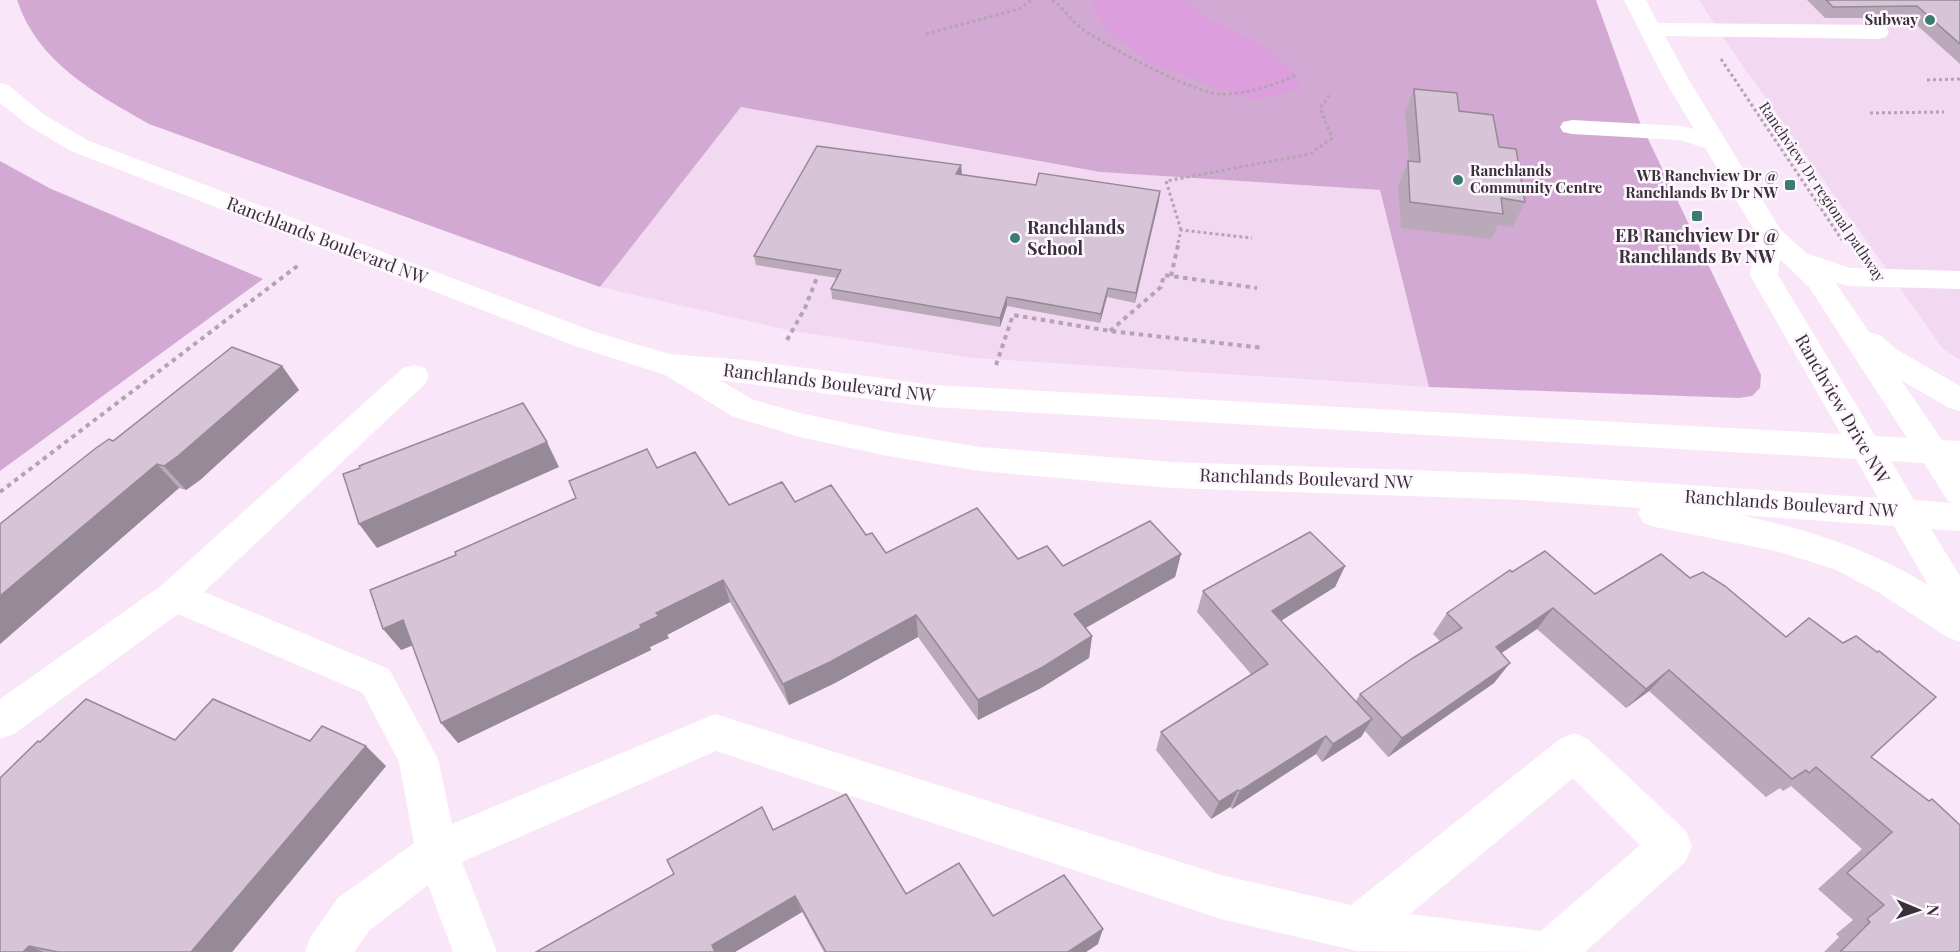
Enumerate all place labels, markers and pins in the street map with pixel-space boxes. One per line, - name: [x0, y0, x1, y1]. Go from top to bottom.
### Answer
- place label: Subway: [1864, 9, 1918, 29]
- marker: Subway: [1923, 13, 1937, 27]
- place label: Ranchlands Community Centre: [1470, 160, 1603, 197]
- place label: WB Ranchview Dr @ Ranchlands Bv Dr NW: [1625, 165, 1778, 202]
- marker: Ranchlands Community Centre: [1451, 173, 1465, 187]
- marker: WB Ranchview Dr @ Ranchlands Bv Dr NW: [1783, 178, 1797, 192]
- marker: EB Ranchview Dr @ Ranchlands Bv NW: [1690, 209, 1704, 223]
- place label: Ranchlands School: [1027, 215, 1125, 260]
- place label: EB Ranchview Dr @ Ranchlands Bv NW: [1615, 223, 1779, 268]
- marker: Ranchlands School: [1008, 231, 1022, 245]

